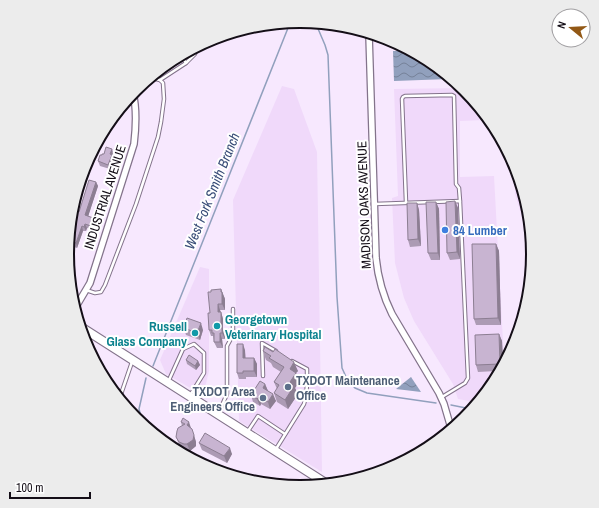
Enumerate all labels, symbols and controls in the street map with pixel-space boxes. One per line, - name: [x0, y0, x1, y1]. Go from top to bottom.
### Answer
- north arrow: [551, 8, 591, 48]
- text: N: [554, 20, 569, 30]
- water label: West Fork Smith Branch: [180, 130, 244, 252]
- street label: MADISON OAKS AVENUE: [353, 141, 375, 269]
- street label: INDUSTRIAL AVENUE: [80, 143, 130, 251]
- place label: 84 Lumber: [453, 222, 508, 239]
- marker: 84 Lumber: [440, 225, 450, 235]
- place label: Georgetown Veterinary Hospital: [225, 311, 321, 343]
- place label: Russell Glass Company: [106, 318, 187, 350]
- marker: Georgetown Veterinary Hospital: [212, 321, 222, 331]
- marker: Russell Glass Company: [190, 328, 200, 338]
- place label: TXDOT Maintenance Office: [296, 372, 400, 404]
- marker: TXDOT Maintenance Office: [283, 382, 293, 392]
- place label: TXDOT Area Engineers Office: [170, 383, 255, 415]
- marker: TXDOT Area Engineers Office: [258, 393, 268, 403]
- scale bar: [10, 474, 90, 500]
- text: 100 m: [16, 480, 43, 496]

